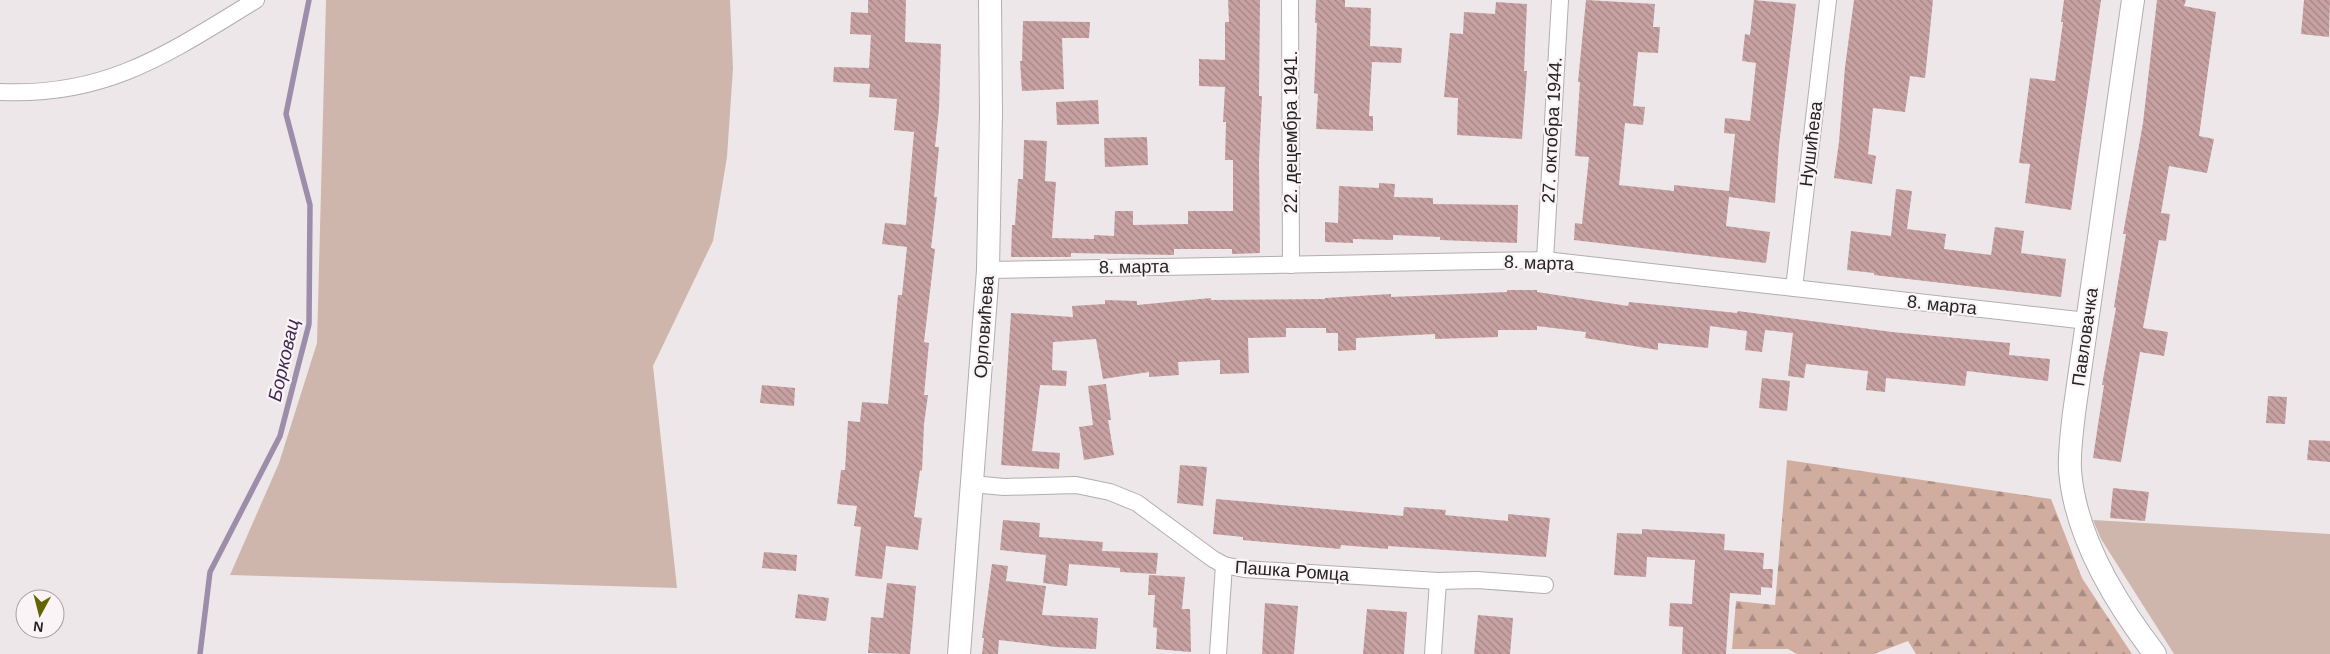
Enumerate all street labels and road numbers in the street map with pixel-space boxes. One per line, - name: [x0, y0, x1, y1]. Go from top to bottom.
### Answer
- street label: 22. децембра 1941.: [1281, 50, 1301, 214]
- street label: 27. октобра 1944.: [1538, 56, 1566, 204]
- street label: Нушићева: [1796, 99, 1826, 188]
- street label: 8. марта: [1504, 252, 1575, 274]
- street label: 8. марта: [1099, 256, 1170, 278]
- street label: Орловићева: [970, 274, 998, 379]
- street label: Павловачка: [2068, 285, 2102, 388]
- street label: 8. марта: [1906, 291, 1979, 319]
- street label: Пашка Ромца: [1234, 557, 1351, 585]

